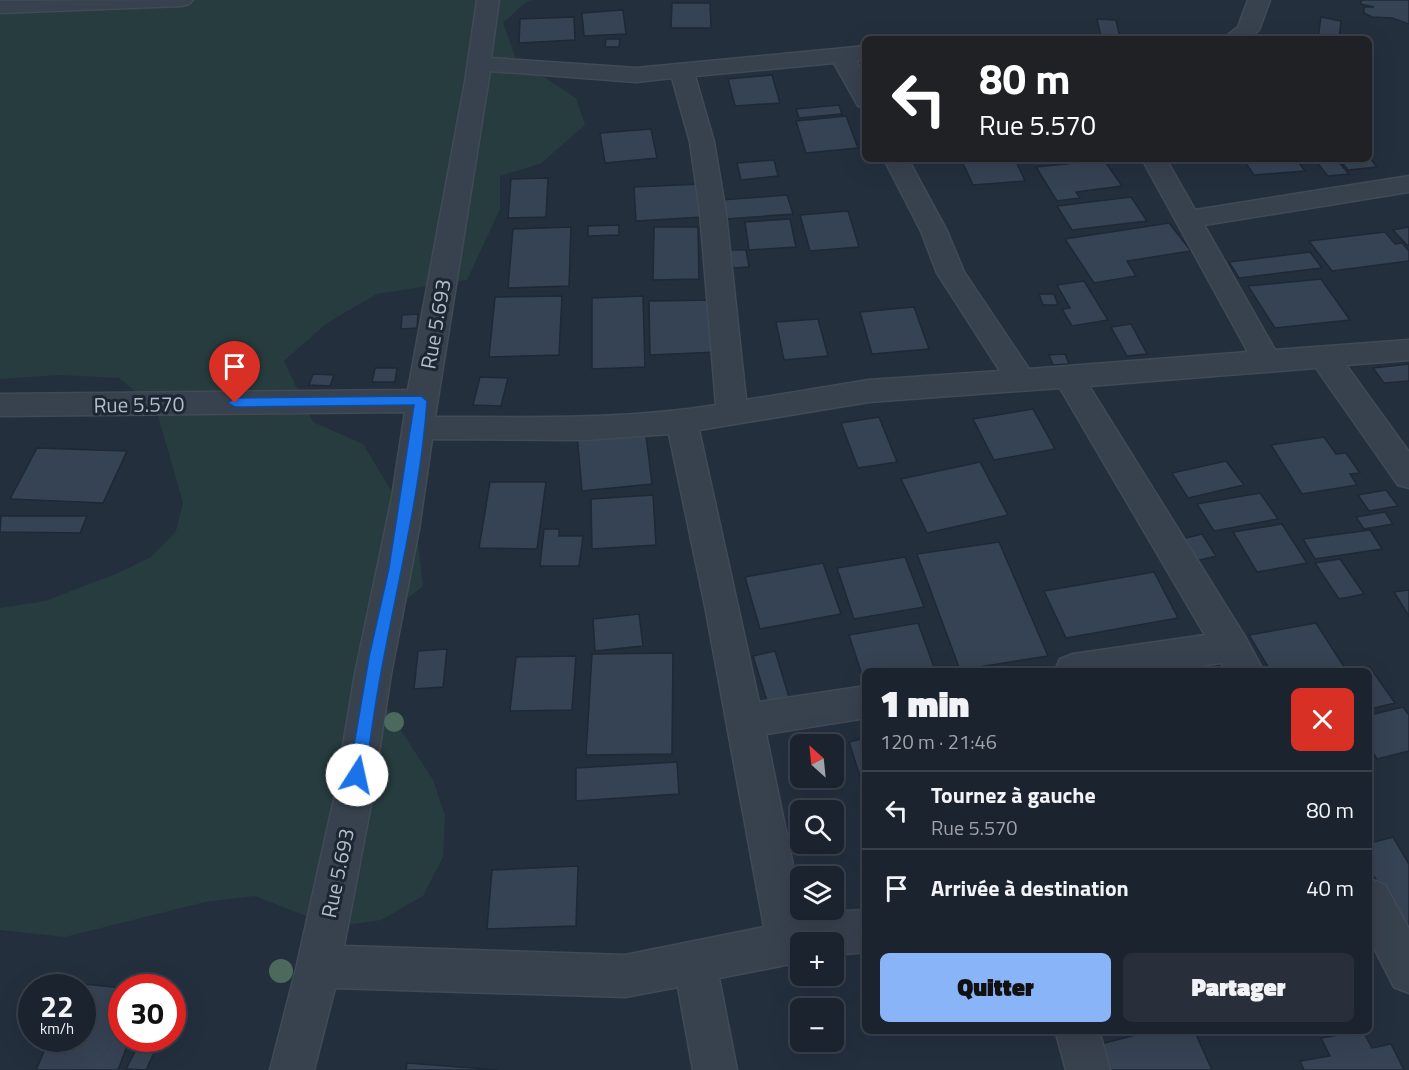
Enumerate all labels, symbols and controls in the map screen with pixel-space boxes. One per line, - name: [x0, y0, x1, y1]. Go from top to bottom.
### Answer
- text: 80 m: [979, 46, 1071, 110]
- icon: left: [880, 60, 958, 138]
- text: Rue 5.570: [979, 104, 1096, 145]
- street label: Rue 5.693: [411, 276, 459, 372]
- pin: [209, 341, 260, 403]
- icon: arrive: [218, 350, 251, 383]
- street label: Rue 5.570: [93, 387, 185, 421]
- text: 1 min: [880, 676, 969, 731]
- button: close: [1291, 688, 1354, 751]
- text: 120 m · 21:46: [880, 726, 997, 757]
- north arrow: [790, 734, 844, 788]
- map controls: [790, 734, 844, 1052]
- position arrow: [325, 743, 389, 807]
- text: Tournez à gauche: [931, 778, 1096, 812]
- text: 80 m: [1306, 793, 1354, 827]
- icon: left: [880, 794, 913, 827]
- button: search: [790, 800, 844, 854]
- text: Rue 5.570: [931, 812, 1018, 843]
- street label: Rue 5.693: [312, 825, 362, 921]
- button: layers: [790, 866, 844, 920]
- text: Arrivée à destination: [931, 871, 1129, 905]
- text: 40 m: [1306, 871, 1354, 905]
- icon: arrive: [880, 872, 913, 905]
- button: +: [790, 932, 844, 986]
- button: Quitter: [880, 953, 1111, 1022]
- button: Partager: [1123, 953, 1354, 1022]
- speed limit sign: 30: [108, 974, 186, 1052]
- text: 22: [40, 983, 74, 1029]
- button: −: [790, 998, 844, 1052]
- text: km/h: [40, 1017, 74, 1040]

